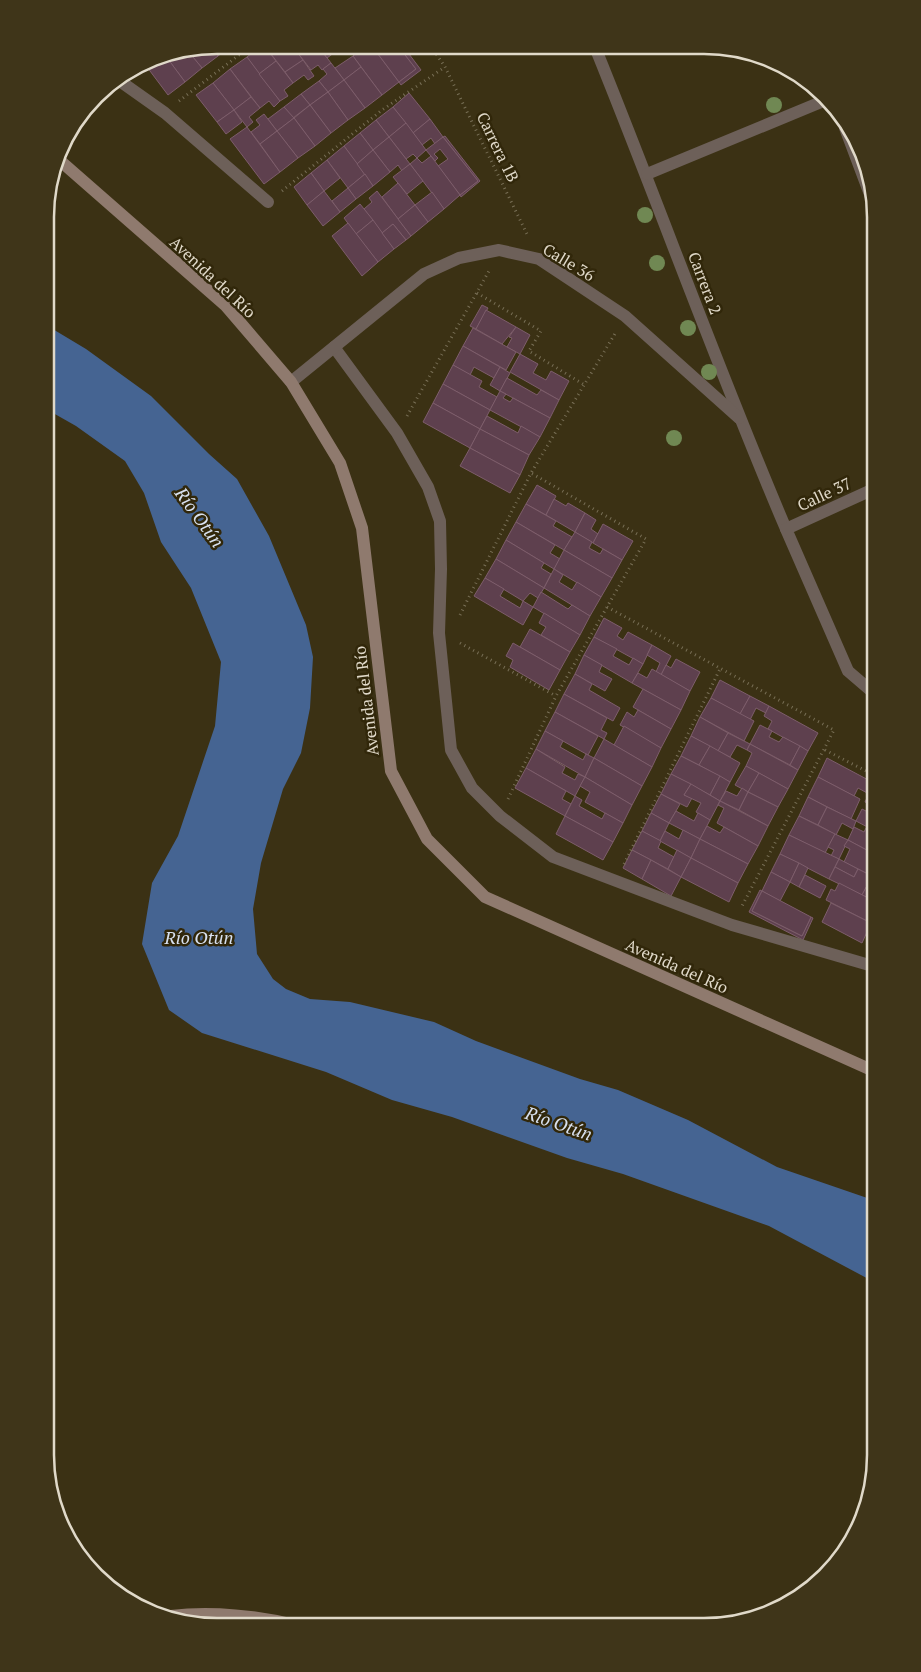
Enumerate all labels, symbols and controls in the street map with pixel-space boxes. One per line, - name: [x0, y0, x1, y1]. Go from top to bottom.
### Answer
- street label: Carrera 1B: [472, 108, 524, 186]
- street label: Avenida del Río: [165, 231, 261, 323]
- street label: Calle 36: [539, 238, 599, 286]
- street label: Carrera 2: [683, 249, 727, 317]
- street label: Calle 37: [794, 472, 854, 516]
- water label: Río Otún: [169, 481, 230, 552]
- street label: Avenida del Río: [348, 645, 384, 757]
- water label: Río Otún: [163, 925, 234, 949]
- street label: Avenida del Río: [622, 934, 732, 999]
- water label: Río Otún: [521, 1100, 596, 1146]

